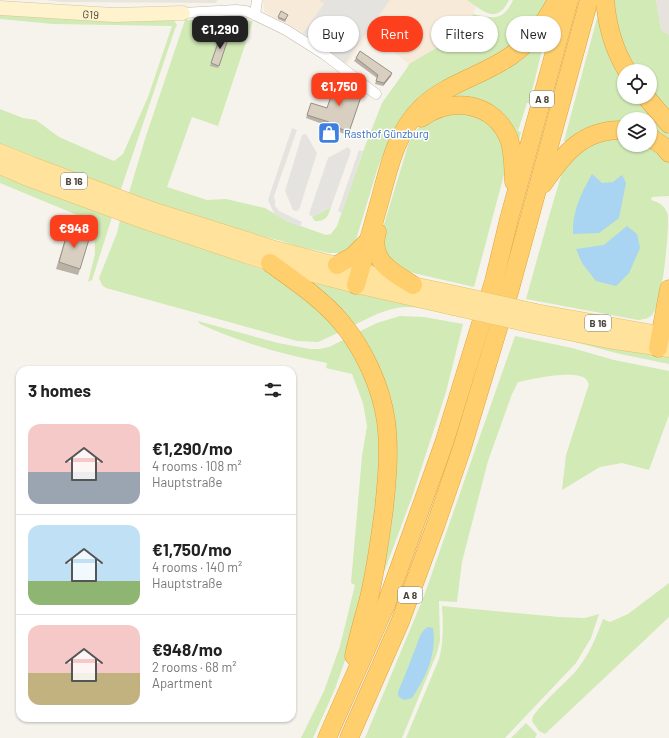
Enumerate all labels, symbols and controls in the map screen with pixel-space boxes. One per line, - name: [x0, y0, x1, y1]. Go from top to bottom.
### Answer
- street label: G19: [82, 7, 100, 21]
- pin: €1,290: [187, 16, 253, 50]
- chip: Buy: [308, 16, 359, 52]
- chip: Rent: [367, 16, 423, 52]
- chip: Filters: [431, 16, 498, 52]
- chip: New: [506, 16, 561, 52]
- text: €1,290: [201, 21, 239, 37]
- map controls: [617, 64, 657, 152]
- button: locate: [617, 64, 657, 104]
- pin: €1,750: [306, 73, 372, 107]
- text: €1,750: [320, 78, 358, 94]
- road number: A 8: [530, 91, 554, 107]
- button: layers: [617, 112, 657, 152]
- shop icon: Rasthof Günzburg: [316, 120, 342, 146]
- place label: Rasthof Günzburg: [344, 127, 429, 140]
- road number: B 16: [61, 173, 87, 189]
- pin: €948: [50, 215, 98, 249]
- text: €948: [59, 220, 89, 236]
- road number: B 16: [585, 315, 611, 331]
- icon: filters: [262, 379, 284, 401]
- text: 3 homes: [28, 380, 91, 400]
- text: €1,290/mo: [152, 438, 233, 458]
- icon: home: [60, 440, 108, 488]
- text: 4 rooms · 108 m²: [152, 458, 242, 474]
- text: Hauptstraße: [152, 474, 223, 490]
- text: €1,750/mo: [152, 539, 232, 559]
- icon: home: [60, 541, 108, 589]
- text: 4 rooms · 140 m²: [152, 559, 242, 575]
- text: Hauptstraße: [152, 575, 223, 591]
- road number: A 8: [398, 587, 422, 603]
- text: €948/mo: [152, 639, 222, 659]
- icon: home: [60, 641, 108, 689]
- text: 2 rooms · 68 m²: [152, 659, 236, 675]
- text: Apartment: [152, 675, 213, 691]

